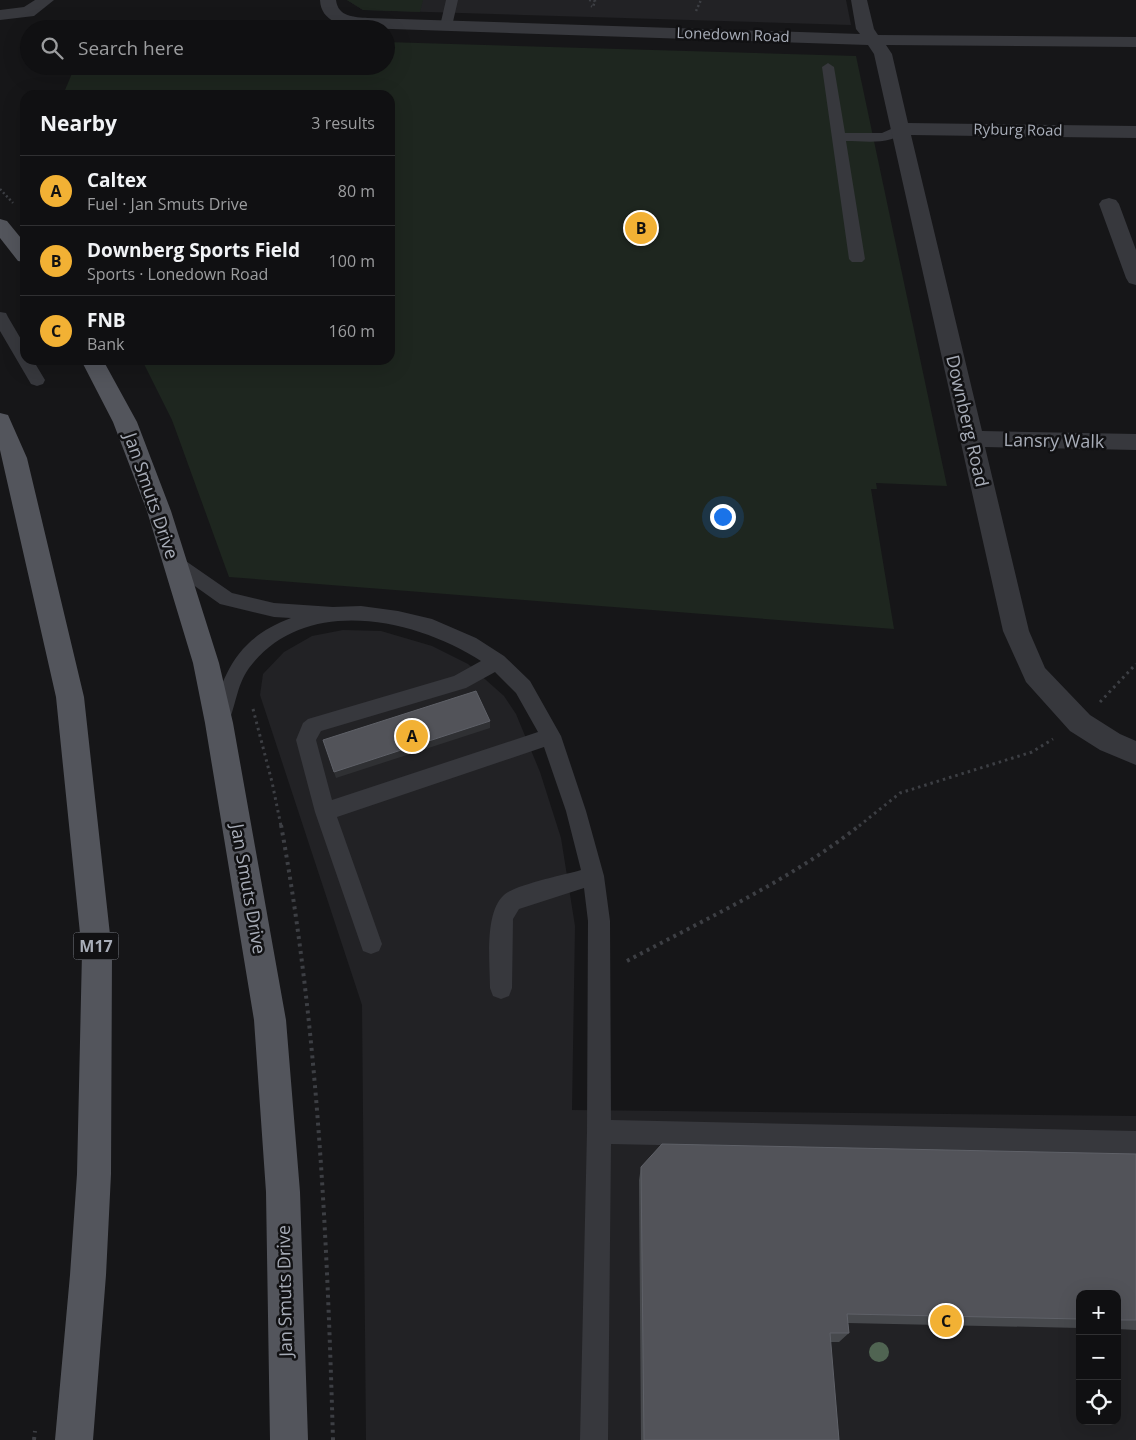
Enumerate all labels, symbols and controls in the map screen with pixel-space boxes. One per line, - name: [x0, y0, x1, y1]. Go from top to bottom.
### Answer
- search box: [20, 20, 395, 75]
- street label: Lonedown Road: [676, 22, 790, 46]
- icon: search: [38, 34, 66, 62]
- text: Search here: [78, 35, 184, 61]
- text: Nearby: [40, 109, 117, 137]
- text: 3 results: [311, 112, 375, 134]
- street label: Ryburg Road: [973, 118, 1063, 140]
- text: Caltex: [87, 167, 147, 193]
- text: A: [50, 180, 62, 202]
- text: 80 m: [338, 180, 375, 202]
- text: Fuel · Jan Smuts Drive: [87, 193, 248, 215]
- pin: B: [625, 209, 657, 247]
- text: Downberg Sports Field: [87, 237, 300, 263]
- text: B: [51, 250, 61, 272]
- text: 100 m: [329, 250, 375, 272]
- text: Sports · Lonedown Road: [87, 263, 268, 285]
- text: FNB: [87, 307, 126, 333]
- text: C: [51, 320, 61, 342]
- text: 160 m: [329, 320, 375, 342]
- text: Bank: [87, 333, 124, 355]
- street label: Downberg Road: [941, 352, 995, 489]
- street label: Lansry Walk: [1003, 427, 1105, 453]
- street label: Jan Smuts Drive: [118, 428, 185, 562]
- your location: [710, 504, 736, 530]
- pin: A: [396, 717, 428, 755]
- street label: Jan Smuts Drive: [225, 820, 272, 956]
- road number: M17: [74, 932, 118, 959]
- street label: Jan Smuts Drive: [271, 1225, 297, 1359]
- map controls: [1076, 1290, 1121, 1425]
- button: +: [1076, 1290, 1121, 1335]
- pin: C: [930, 1302, 962, 1340]
- button: −: [1076, 1335, 1121, 1380]
- button: locate: [1076, 1380, 1121, 1425]

